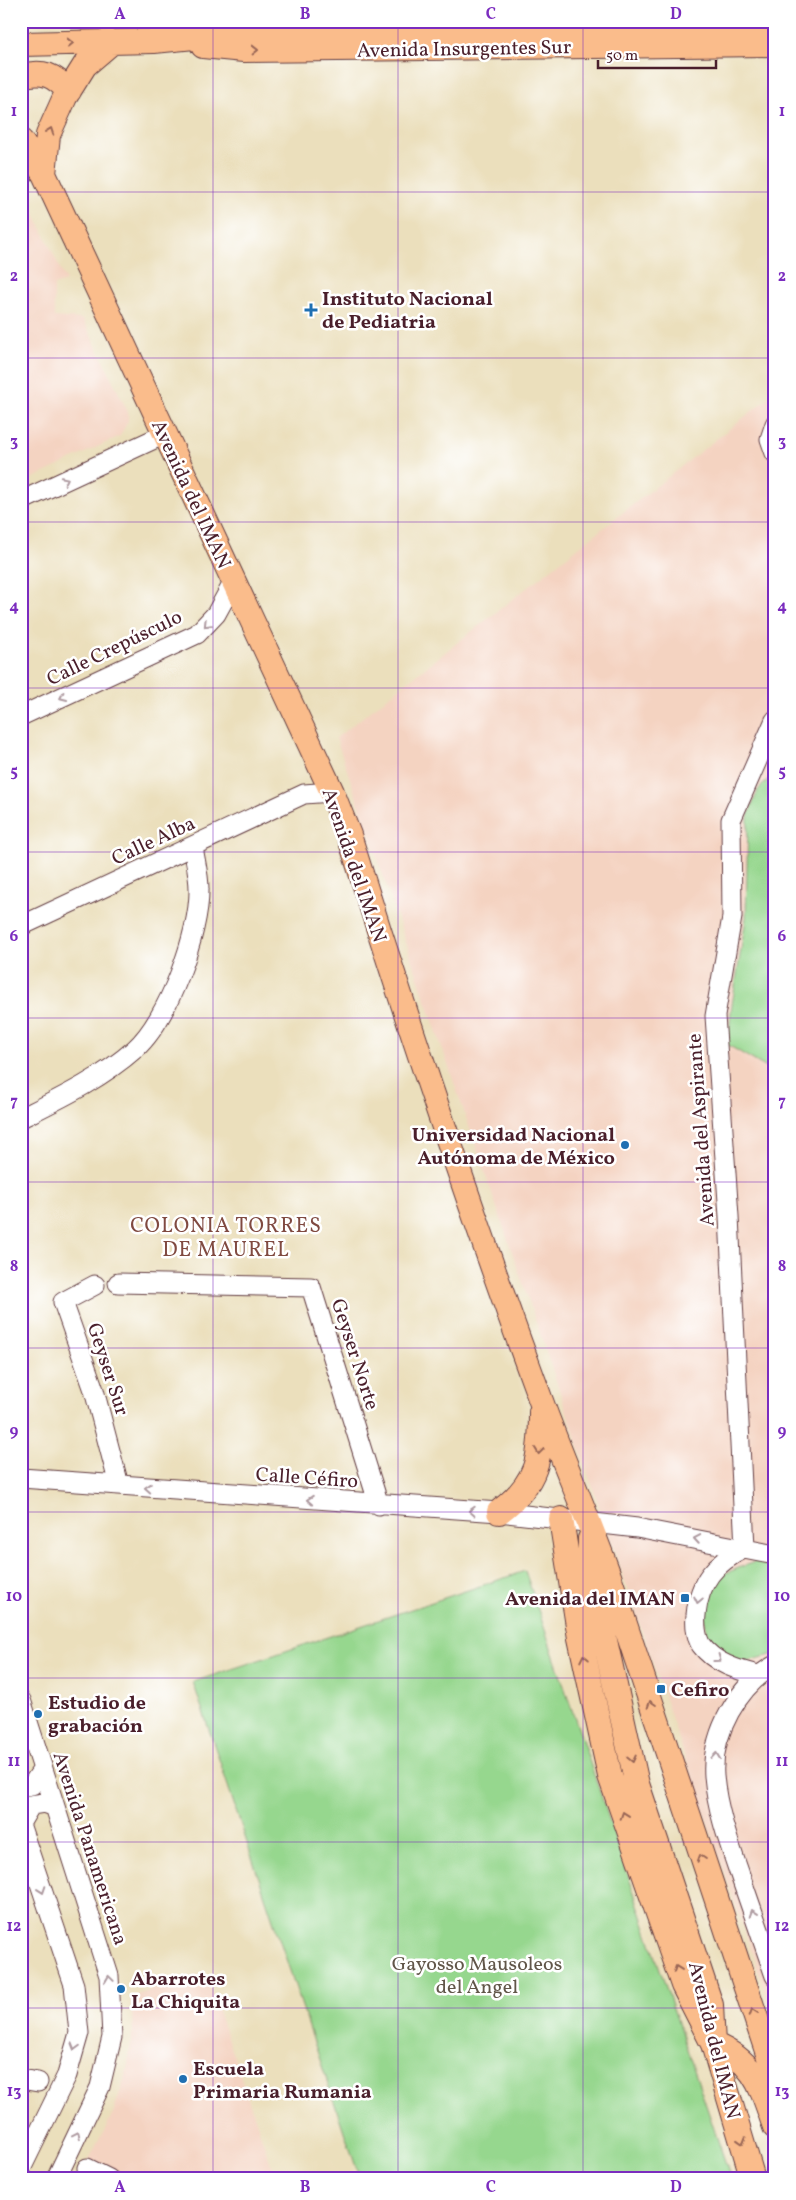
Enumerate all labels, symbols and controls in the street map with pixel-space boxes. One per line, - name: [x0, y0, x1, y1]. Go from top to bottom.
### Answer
- text: A: [114, 4, 126, 26]
- text: B: [300, 4, 311, 26]
- text: C: [486, 4, 496, 26]
- text: D: [670, 4, 682, 26]
- street label: Avenida Insurgentes Sur: [357, 34, 571, 66]
- one-way arrow: [66, 37, 74, 48]
- scale bar: [598, 38, 716, 70]
- one-way arrow: [251, 45, 259, 55]
- text: 50 m: [606, 46, 638, 67]
- text: 1: [11, 101, 17, 123]
- text: 1: [779, 101, 785, 123]
- one-way arrow: [44, 127, 54, 136]
- text: 2: [10, 266, 18, 288]
- text: 2: [778, 266, 786, 288]
- place label: Instituto Nacional de Pediatria: [322, 286, 493, 337]
- marker: Instituto Nacional de Pediatria: [304, 303, 318, 317]
- street label: Avenida del IMAN: [143, 416, 237, 574]
- text: 3: [10, 431, 18, 453]
- text: 3: [778, 431, 786, 453]
- one-way arrow: [60, 476, 69, 486]
- text: 4: [9, 596, 19, 618]
- text: 4: [777, 596, 787, 618]
- street label: Calle Crepúsculo: [42, 604, 187, 694]
- one-way arrow: [204, 618, 213, 627]
- one-way arrow: [59, 691, 68, 701]
- text: 5: [10, 761, 18, 783]
- text: 5: [778, 761, 786, 783]
- street label: Avenida del IMAN: [314, 785, 393, 947]
- street label: Calle Alba: [107, 810, 200, 873]
- text: 6: [10, 926, 19, 948]
- text: 6: [778, 926, 787, 948]
- street label: Avenida del Aspirante: [681, 1032, 723, 1227]
- text: 7: [10, 1091, 18, 1113]
- text: 7: [778, 1091, 786, 1113]
- place label: Universidad Nacional Autónoma de México: [412, 1122, 615, 1173]
- marker: Universidad Nacional Autónoma de México: [619, 1139, 631, 1151]
- district label: COLONIA TORRES DE MAUREL: [130, 1212, 322, 1265]
- text: 8: [10, 1256, 18, 1278]
- text: 8: [778, 1256, 786, 1278]
- street label: Geyser Norte: [323, 1295, 385, 1414]
- street label: Geyser Sur: [79, 1320, 135, 1420]
- text: 9: [10, 1421, 19, 1443]
- text: 9: [778, 1421, 787, 1443]
- one-way arrow: [534, 1448, 545, 1456]
- street label: Calle Céfiro: [255, 1461, 359, 1497]
- one-way arrow: [143, 1482, 151, 1493]
- one-way arrow: [305, 1495, 313, 1506]
- one-way arrow: [467, 1505, 475, 1516]
- one-way arrow: [693, 1534, 702, 1545]
- text: 10: [6, 1586, 22, 1608]
- place label: Avenida del IMAN: [505, 1586, 675, 1614]
- text: 10: [774, 1586, 790, 1608]
- marker: Avenida del IMAN: [679, 1592, 691, 1604]
- one-way arrow: [694, 1596, 704, 1604]
- one-way arrow: [579, 1653, 590, 1662]
- one-way arrow: [712, 1653, 722, 1662]
- place label: Cefiro: [671, 1677, 729, 1705]
- marker: Cefiro: [655, 1683, 667, 1695]
- place label: Estudio de grabación: [48, 1690, 146, 1741]
- one-way arrow: [646, 1700, 656, 1709]
- marker: Estudio de grabación: [32, 1708, 44, 1720]
- street label: Avenida Panamericana: [45, 1748, 134, 1949]
- text: 11: [8, 1751, 20, 1773]
- text: 11: [776, 1751, 788, 1773]
- one-way arrow: [710, 1752, 721, 1760]
- one-way arrow: [626, 1754, 636, 1763]
- one-way arrow: [619, 1811, 629, 1820]
- one-way arrow: [697, 1855, 707, 1863]
- one-way arrow: [37, 1885, 47, 1894]
- one-way arrow: [749, 1909, 759, 1918]
- text: 12: [7, 1916, 21, 1938]
- text: 12: [775, 1916, 789, 1938]
- park label: Gayosso Mausoleos del Angel: [392, 1951, 562, 2002]
- street label: Avenida del IMAN: [680, 1959, 746, 2122]
- one-way arrow: [673, 1965, 683, 1973]
- place label: Abarrotes La Chiquita: [131, 1966, 240, 2017]
- one-way arrow: [104, 1975, 115, 1983]
- marker: Abarrotes La Chiquita: [115, 1983, 127, 1995]
- one-way arrow: [749, 2008, 759, 2017]
- one-way arrow: [71, 2042, 81, 2050]
- place label: Escuela Primaria Rumania: [193, 2056, 372, 2107]
- marker: Escuela Primaria Rumania: [177, 2073, 189, 2085]
- text: 13: [7, 2081, 21, 2103]
- text: 13: [775, 2081, 789, 2103]
- one-way arrow: [71, 2131, 81, 2140]
- one-way arrow: [736, 2137, 746, 2145]
- text: A: [114, 2177, 126, 2199]
- text: B: [300, 2177, 311, 2199]
- text: C: [486, 2177, 496, 2199]
- text: D: [670, 2177, 682, 2199]

